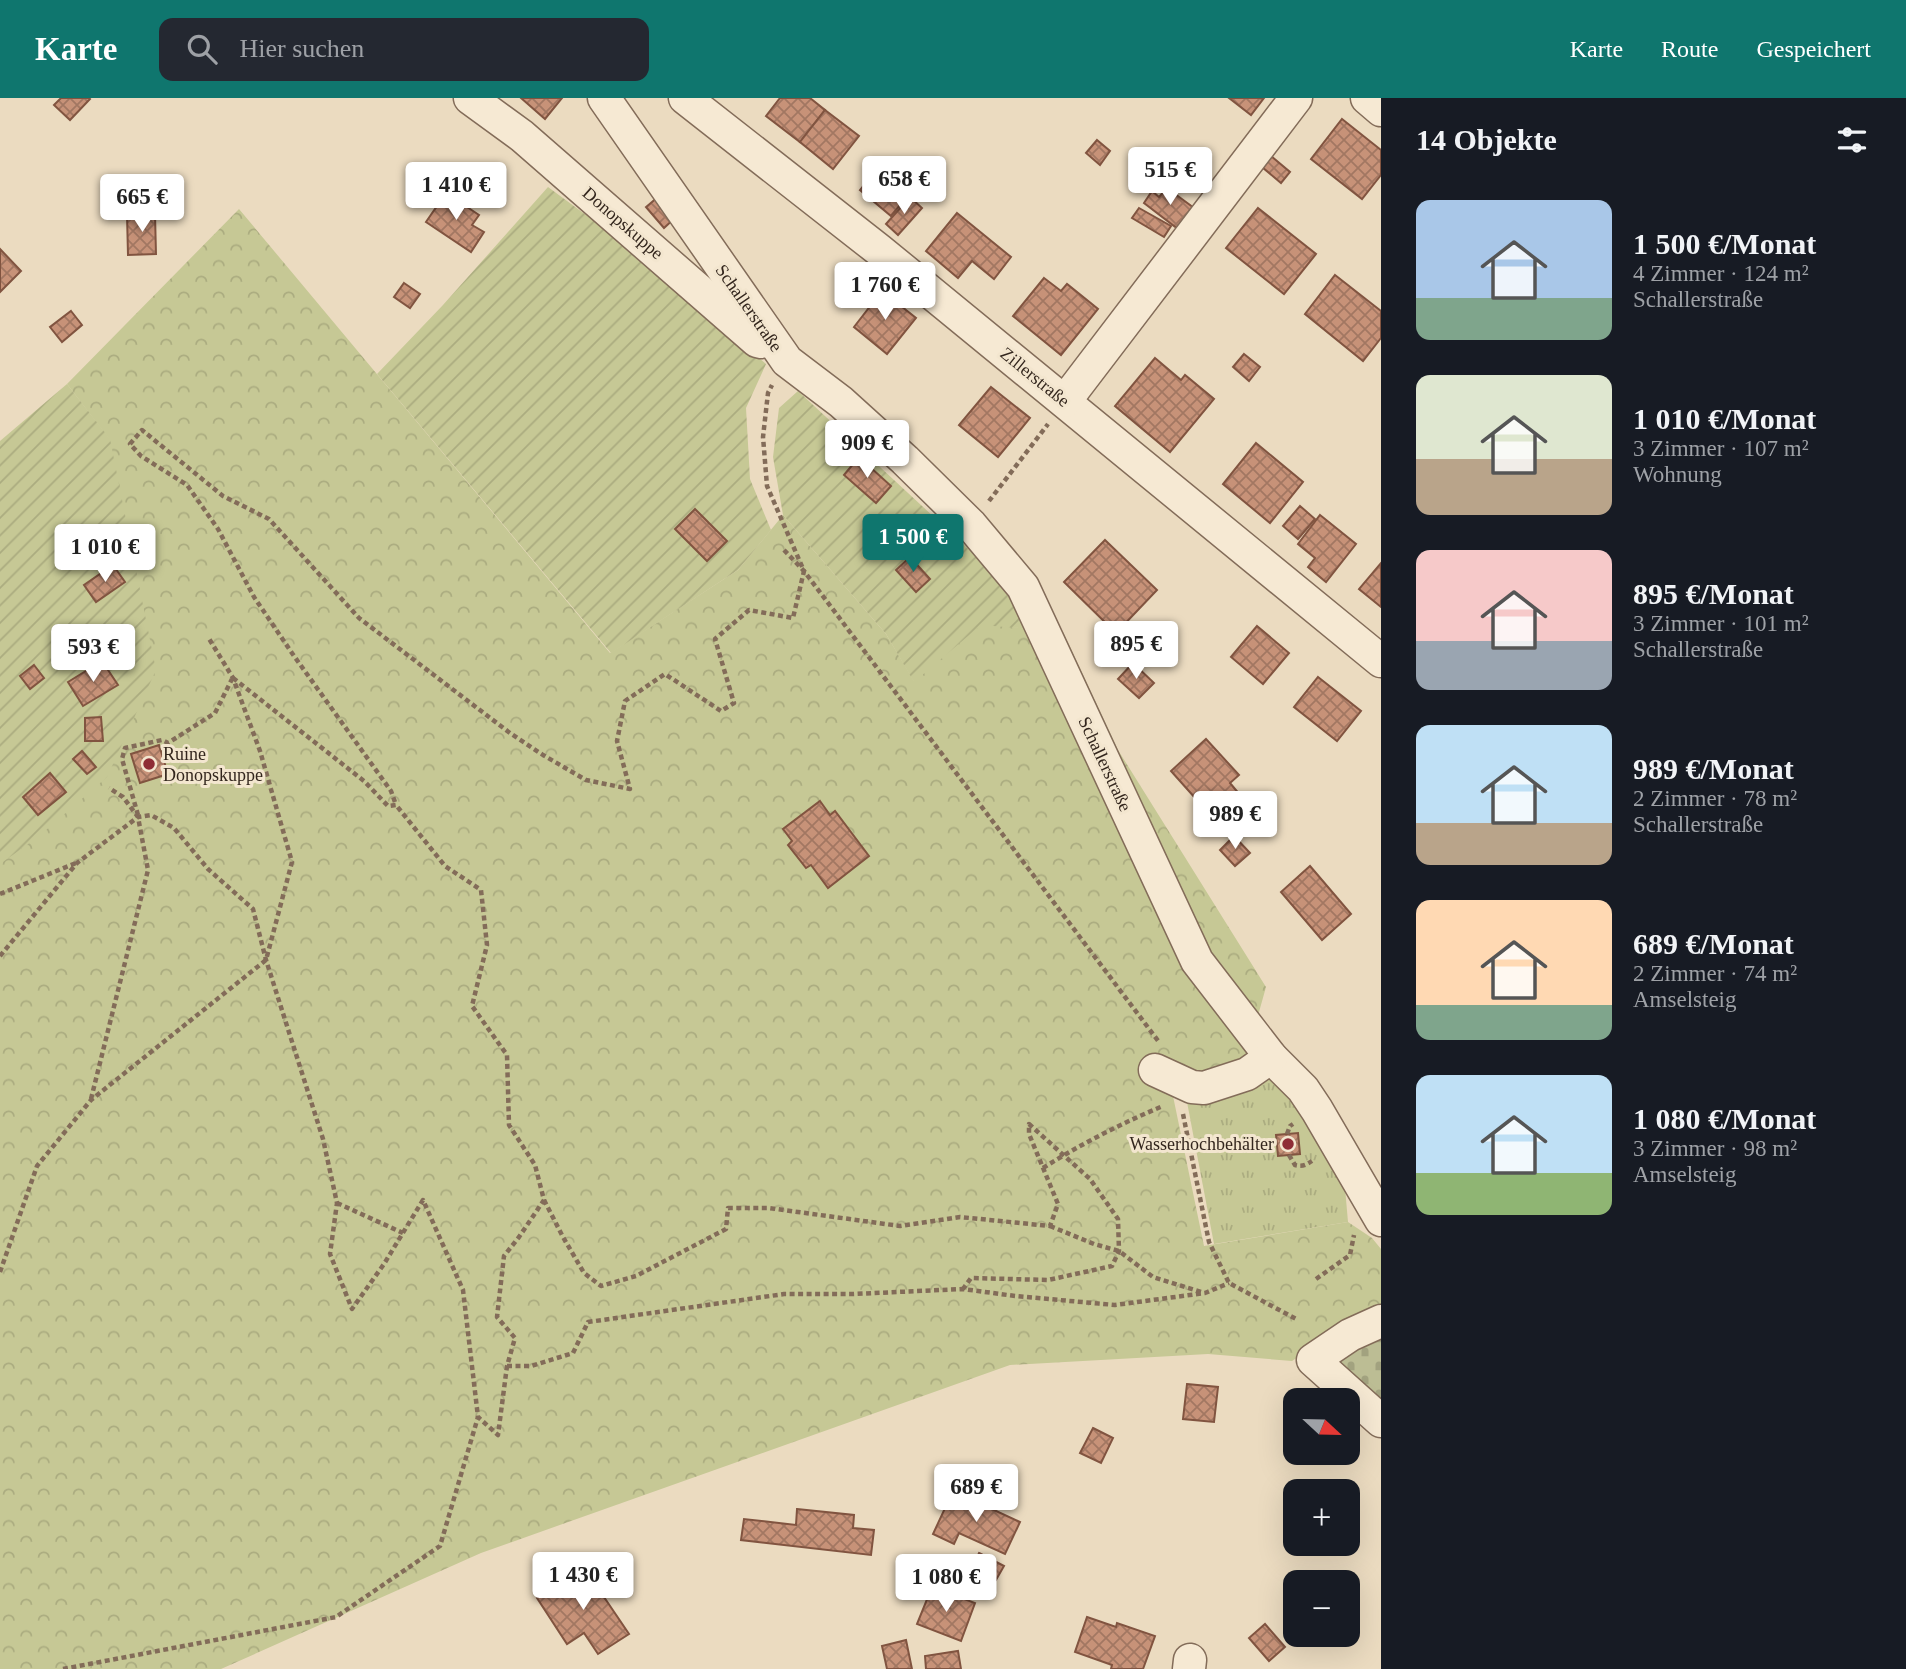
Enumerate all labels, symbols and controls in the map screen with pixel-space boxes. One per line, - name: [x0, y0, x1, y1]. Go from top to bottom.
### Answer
- search box: [159, 18, 649, 81]
- icon: search: [183, 30, 221, 68]
- text: Karte: [35, 31, 117, 67]
- text: Hier suchen: [239, 34, 364, 63]
- text: Karte: [1570, 36, 1623, 62]
- text: Route: [1661, 36, 1718, 62]
- text: Gespeichert: [1756, 36, 1871, 62]
- icon: filters: [1833, 121, 1871, 159]
- text: 14 Objekte: [1416, 123, 1557, 156]
- pin: 515 €: [1121, 148, 1219, 207]
- pin: 658 €: [855, 156, 953, 216]
- text: 515 €: [1144, 157, 1196, 182]
- pin: 1 410 €: [391, 162, 521, 222]
- text: 658 €: [878, 166, 930, 191]
- text: 1 410 €: [422, 172, 491, 197]
- pin: 665 €: [93, 174, 191, 234]
- street label: Donopskuppe: [579, 183, 667, 263]
- text: 665 €: [116, 184, 168, 209]
- text: 1 500 €/Monat: [1633, 227, 1816, 260]
- icon: home: [1472, 228, 1556, 312]
- street label: Schallerstraße: [712, 261, 786, 356]
- text: 4 Zimmer · 124 m²: [1633, 261, 1809, 286]
- pin: 1 760 €: [820, 262, 950, 322]
- text: 1 760 €: [851, 272, 920, 297]
- text: Schallerstraße: [1633, 287, 1763, 312]
- street label: Zillerstraße: [996, 343, 1074, 411]
- text: 1 010 €/Monat: [1633, 402, 1816, 435]
- icon: home: [1472, 403, 1556, 487]
- pin: 909 €: [818, 420, 916, 480]
- text: 909 €: [841, 430, 893, 455]
- text: 3 Zimmer · 107 m²: [1633, 436, 1809, 461]
- text: Wohnung: [1633, 462, 1722, 487]
- pin: 1 500 €: [848, 514, 978, 574]
- pin: 1 010 €: [40, 524, 170, 584]
- text: 1 500 €: [879, 524, 948, 549]
- text: 1 010 €: [71, 534, 140, 559]
- text: 895 €/Monat: [1633, 577, 1794, 610]
- icon: home: [1472, 578, 1556, 662]
- text: 3 Zimmer · 101 m²: [1633, 611, 1809, 636]
- pin: 895 €: [1087, 622, 1185, 681]
- pin: 593 €: [44, 624, 142, 684]
- text: 895 €: [1110, 631, 1162, 656]
- text: 593 €: [67, 634, 119, 659]
- text: Schallerstraße: [1633, 637, 1763, 662]
- street label: Schallerstraße: [1074, 714, 1136, 814]
- place label: Ruine Donopskuppe: [163, 744, 263, 785]
- text: 989 €/Monat: [1633, 752, 1794, 785]
- icon: home: [1472, 753, 1556, 837]
- marker: Ruine Donopskuppe: [141, 756, 157, 772]
- text: 2 Zimmer · 78 m²: [1633, 786, 1797, 811]
- pin: 989 €: [1186, 792, 1284, 851]
- text: 989 €: [1209, 801, 1261, 826]
- text: Schallerstraße: [1633, 812, 1763, 837]
- text: 689 €/Monat: [1633, 927, 1794, 960]
- icon: home: [1472, 928, 1556, 1012]
- text: 2 Zimmer · 74 m²: [1633, 961, 1797, 986]
- text: Amselsteig: [1633, 987, 1737, 1012]
- text: 1 080 €/Monat: [1633, 1102, 1816, 1135]
- icon: home: [1472, 1103, 1556, 1187]
- place label: Wasserhochbehälter: [1130, 1134, 1274, 1154]
- marker: Wasserhochbehälter: [1280, 1136, 1296, 1152]
- text: 3 Zimmer · 98 m²: [1633, 1136, 1797, 1161]
- text: Amselsteig: [1633, 1162, 1737, 1187]
- north arrow: [1283, 1388, 1360, 1465]
- map controls: [1283, 1388, 1360, 1647]
- pin: 689 €: [927, 1464, 1025, 1524]
- text: 689 €: [950, 1474, 1002, 1499]
- button: +: [1283, 1479, 1360, 1556]
- pin: 1 430 €: [518, 1552, 648, 1612]
- pin: 1 080 €: [881, 1554, 1011, 1614]
- text: 1 430 €: [549, 1562, 618, 1587]
- text: 1 080 €: [912, 1564, 981, 1589]
- button: −: [1283, 1570, 1360, 1647]

